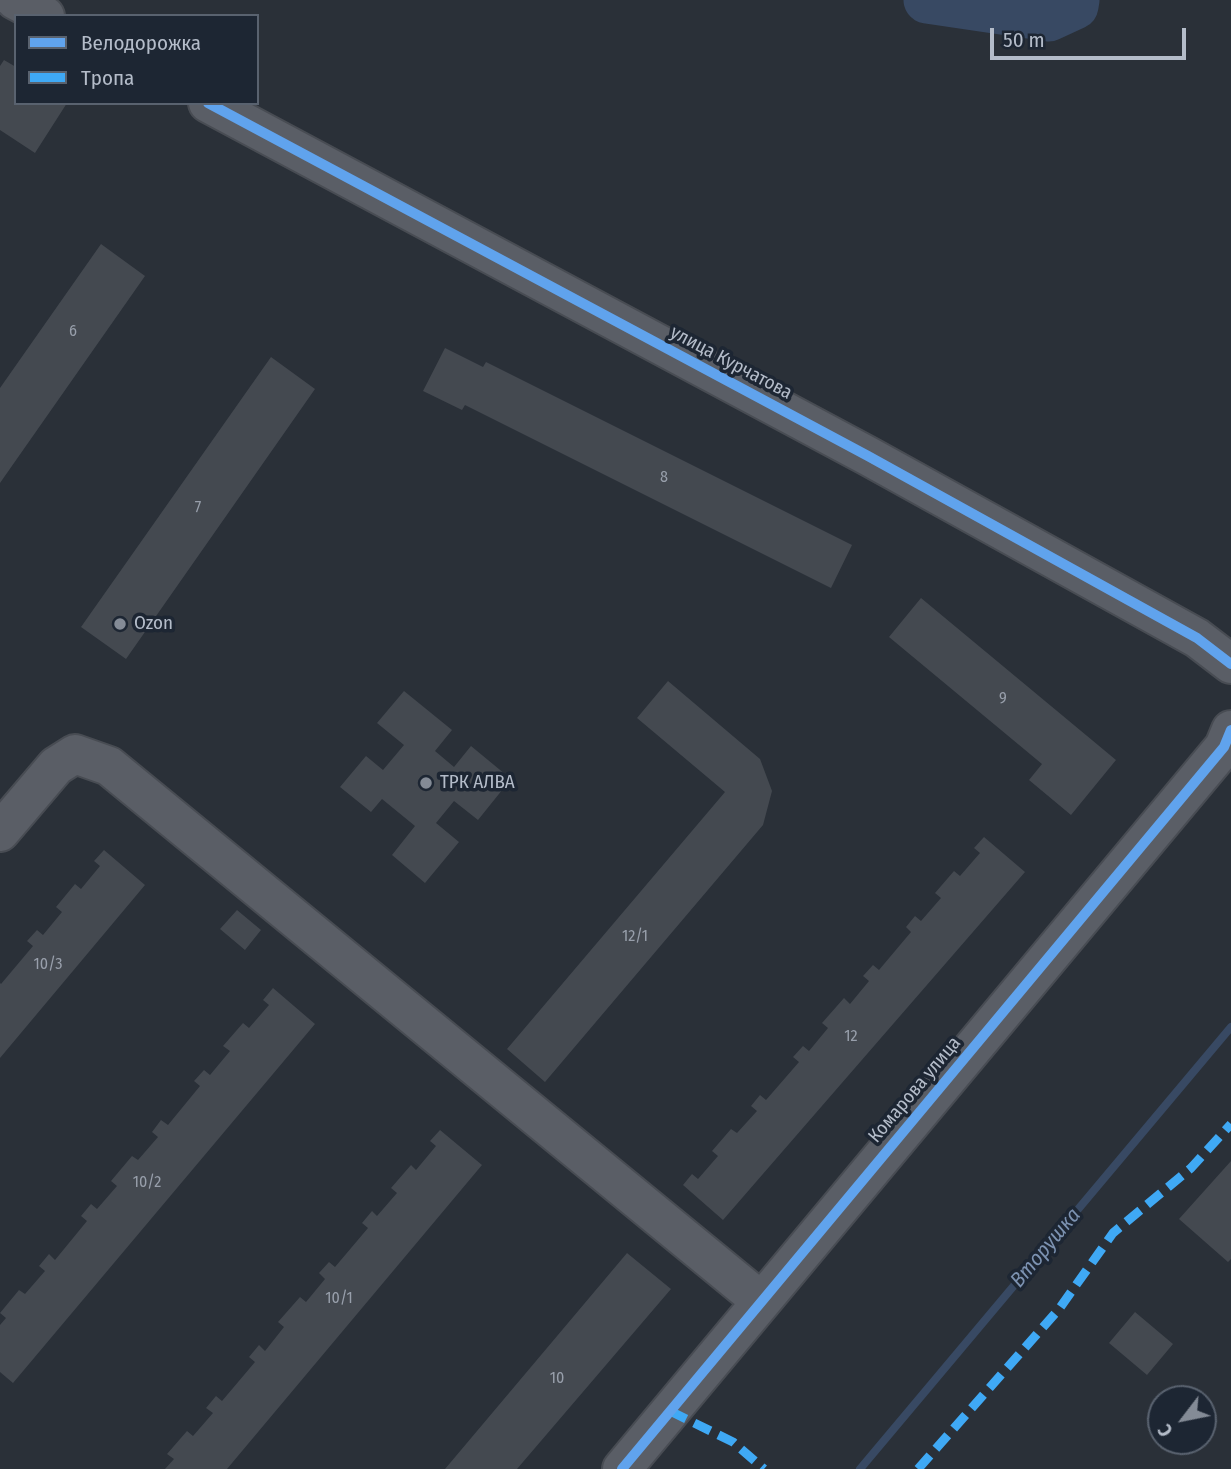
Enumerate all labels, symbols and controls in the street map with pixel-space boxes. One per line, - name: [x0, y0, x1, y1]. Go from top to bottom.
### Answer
- legend: [14, 14, 259, 105]
- scale bar: [993, 14, 1189, 58]
- text: 50 m: [1003, 27, 1045, 53]
- text: Велодорожка: [81, 30, 201, 56]
- text: Тропа: [81, 65, 134, 91]
- street label: улица Курчатова: [666, 321, 796, 405]
- house number: 6: [69, 322, 77, 342]
- house number: 8: [660, 468, 668, 488]
- house number: 7: [195, 498, 201, 518]
- place label: Ozon: [134, 613, 173, 635]
- marker: Ozon: [112, 616, 128, 632]
- house number: 9: [999, 689, 1007, 709]
- place label: ТРК АЛВА: [440, 772, 515, 794]
- marker: ТРК АЛВА: [418, 775, 434, 791]
- house number: 12/1: [622, 927, 648, 947]
- house number: 10/3: [34, 955, 62, 975]
- house number: 12: [844, 1027, 858, 1047]
- street label: Комарова улица: [864, 1032, 966, 1148]
- house number: 10/2: [133, 1173, 161, 1193]
- water label: Вторушка: [1006, 1203, 1086, 1293]
- house number: 10/1: [325, 1289, 353, 1309]
- house number: 10: [550, 1369, 564, 1389]
- north arrow: [1147, 1385, 1217, 1455]
- text: С: [1153, 1420, 1178, 1441]

